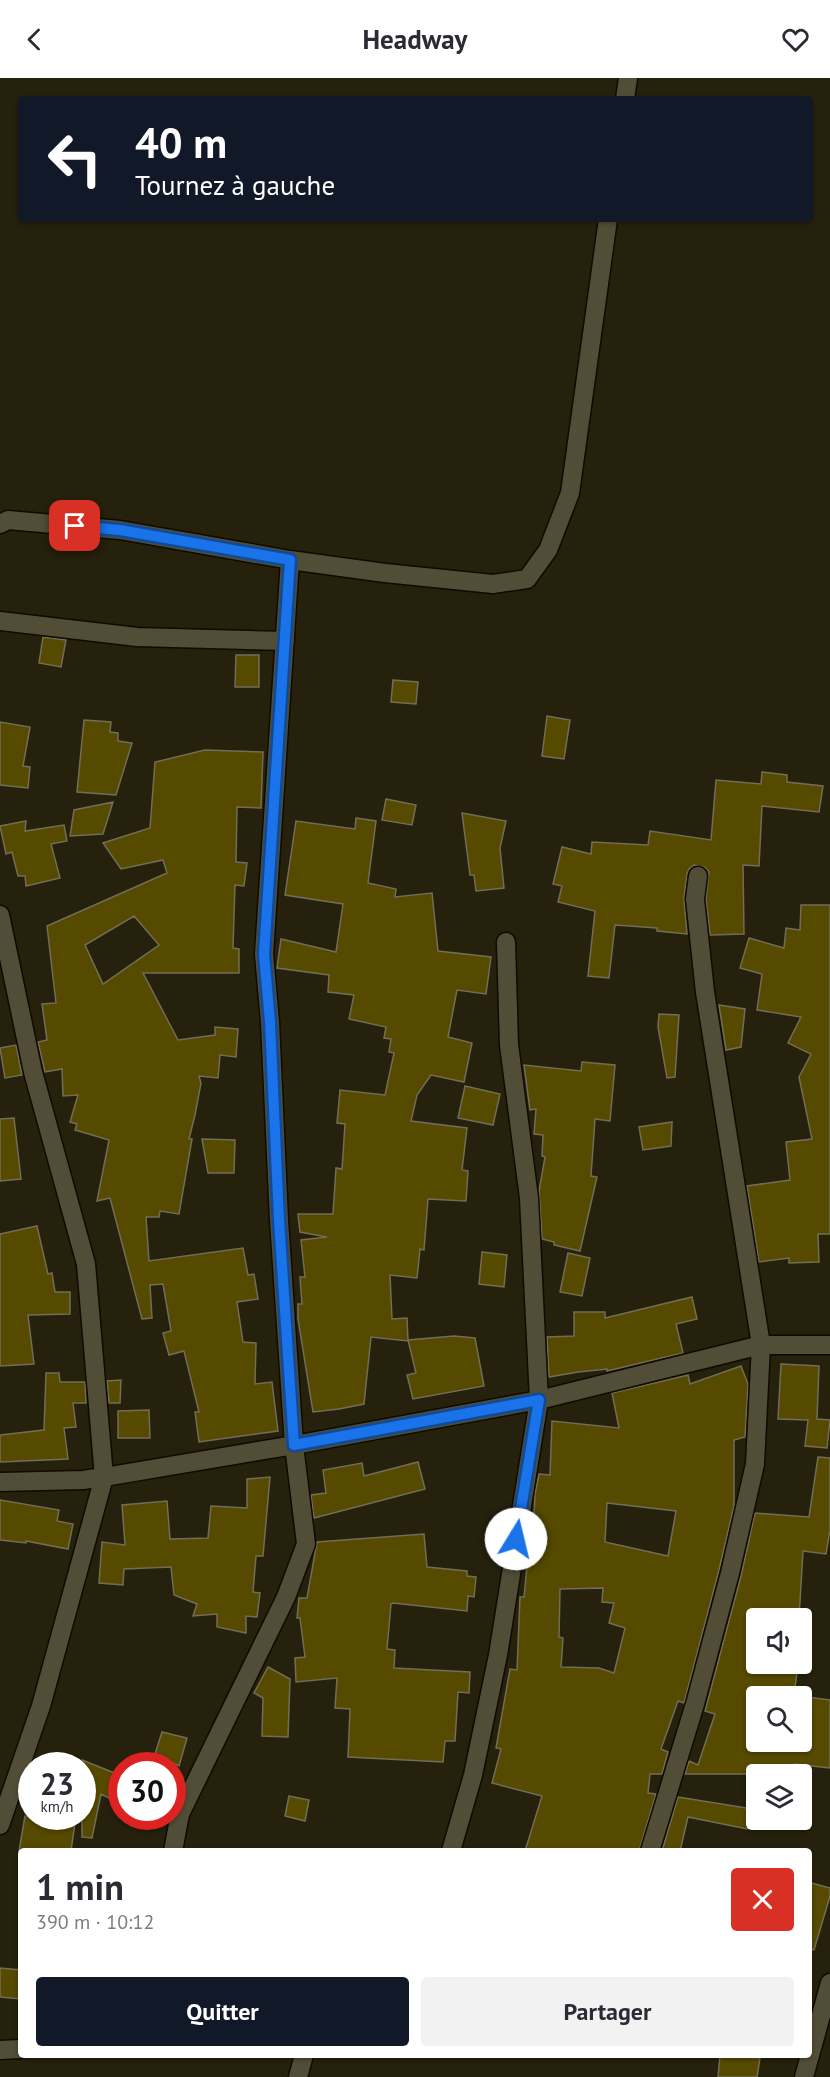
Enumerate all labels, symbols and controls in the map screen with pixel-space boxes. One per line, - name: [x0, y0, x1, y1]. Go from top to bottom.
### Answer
- text: Headway: [362, 22, 468, 56]
- icon: back: [18, 23, 51, 56]
- icon: heart: [779, 23, 812, 56]
- text: 40 m: [135, 115, 227, 170]
- icon: left: [36, 120, 114, 198]
- text: Tournez à gauche: [135, 168, 335, 202]
- pin: [49, 500, 100, 551]
- icon: arrive: [58, 509, 91, 542]
- position arrow: [484, 1507, 548, 1571]
- map controls: [746, 1608, 812, 1830]
- button: sound: [746, 1608, 812, 1674]
- button: search: [746, 1686, 812, 1752]
- speed limit sign: 30: [108, 1752, 186, 1830]
- text: 23: [40, 1764, 74, 1803]
- button: layers: [746, 1764, 812, 1830]
- text: km/h: [41, 1797, 73, 1816]
- text: 1 min: [36, 1863, 124, 1910]
- button: close: [731, 1868, 794, 1931]
- text: 390 m · 10:12: [36, 1909, 154, 1935]
- button: Quitter: [36, 1977, 409, 2046]
- button: Partager: [421, 1977, 794, 2046]

